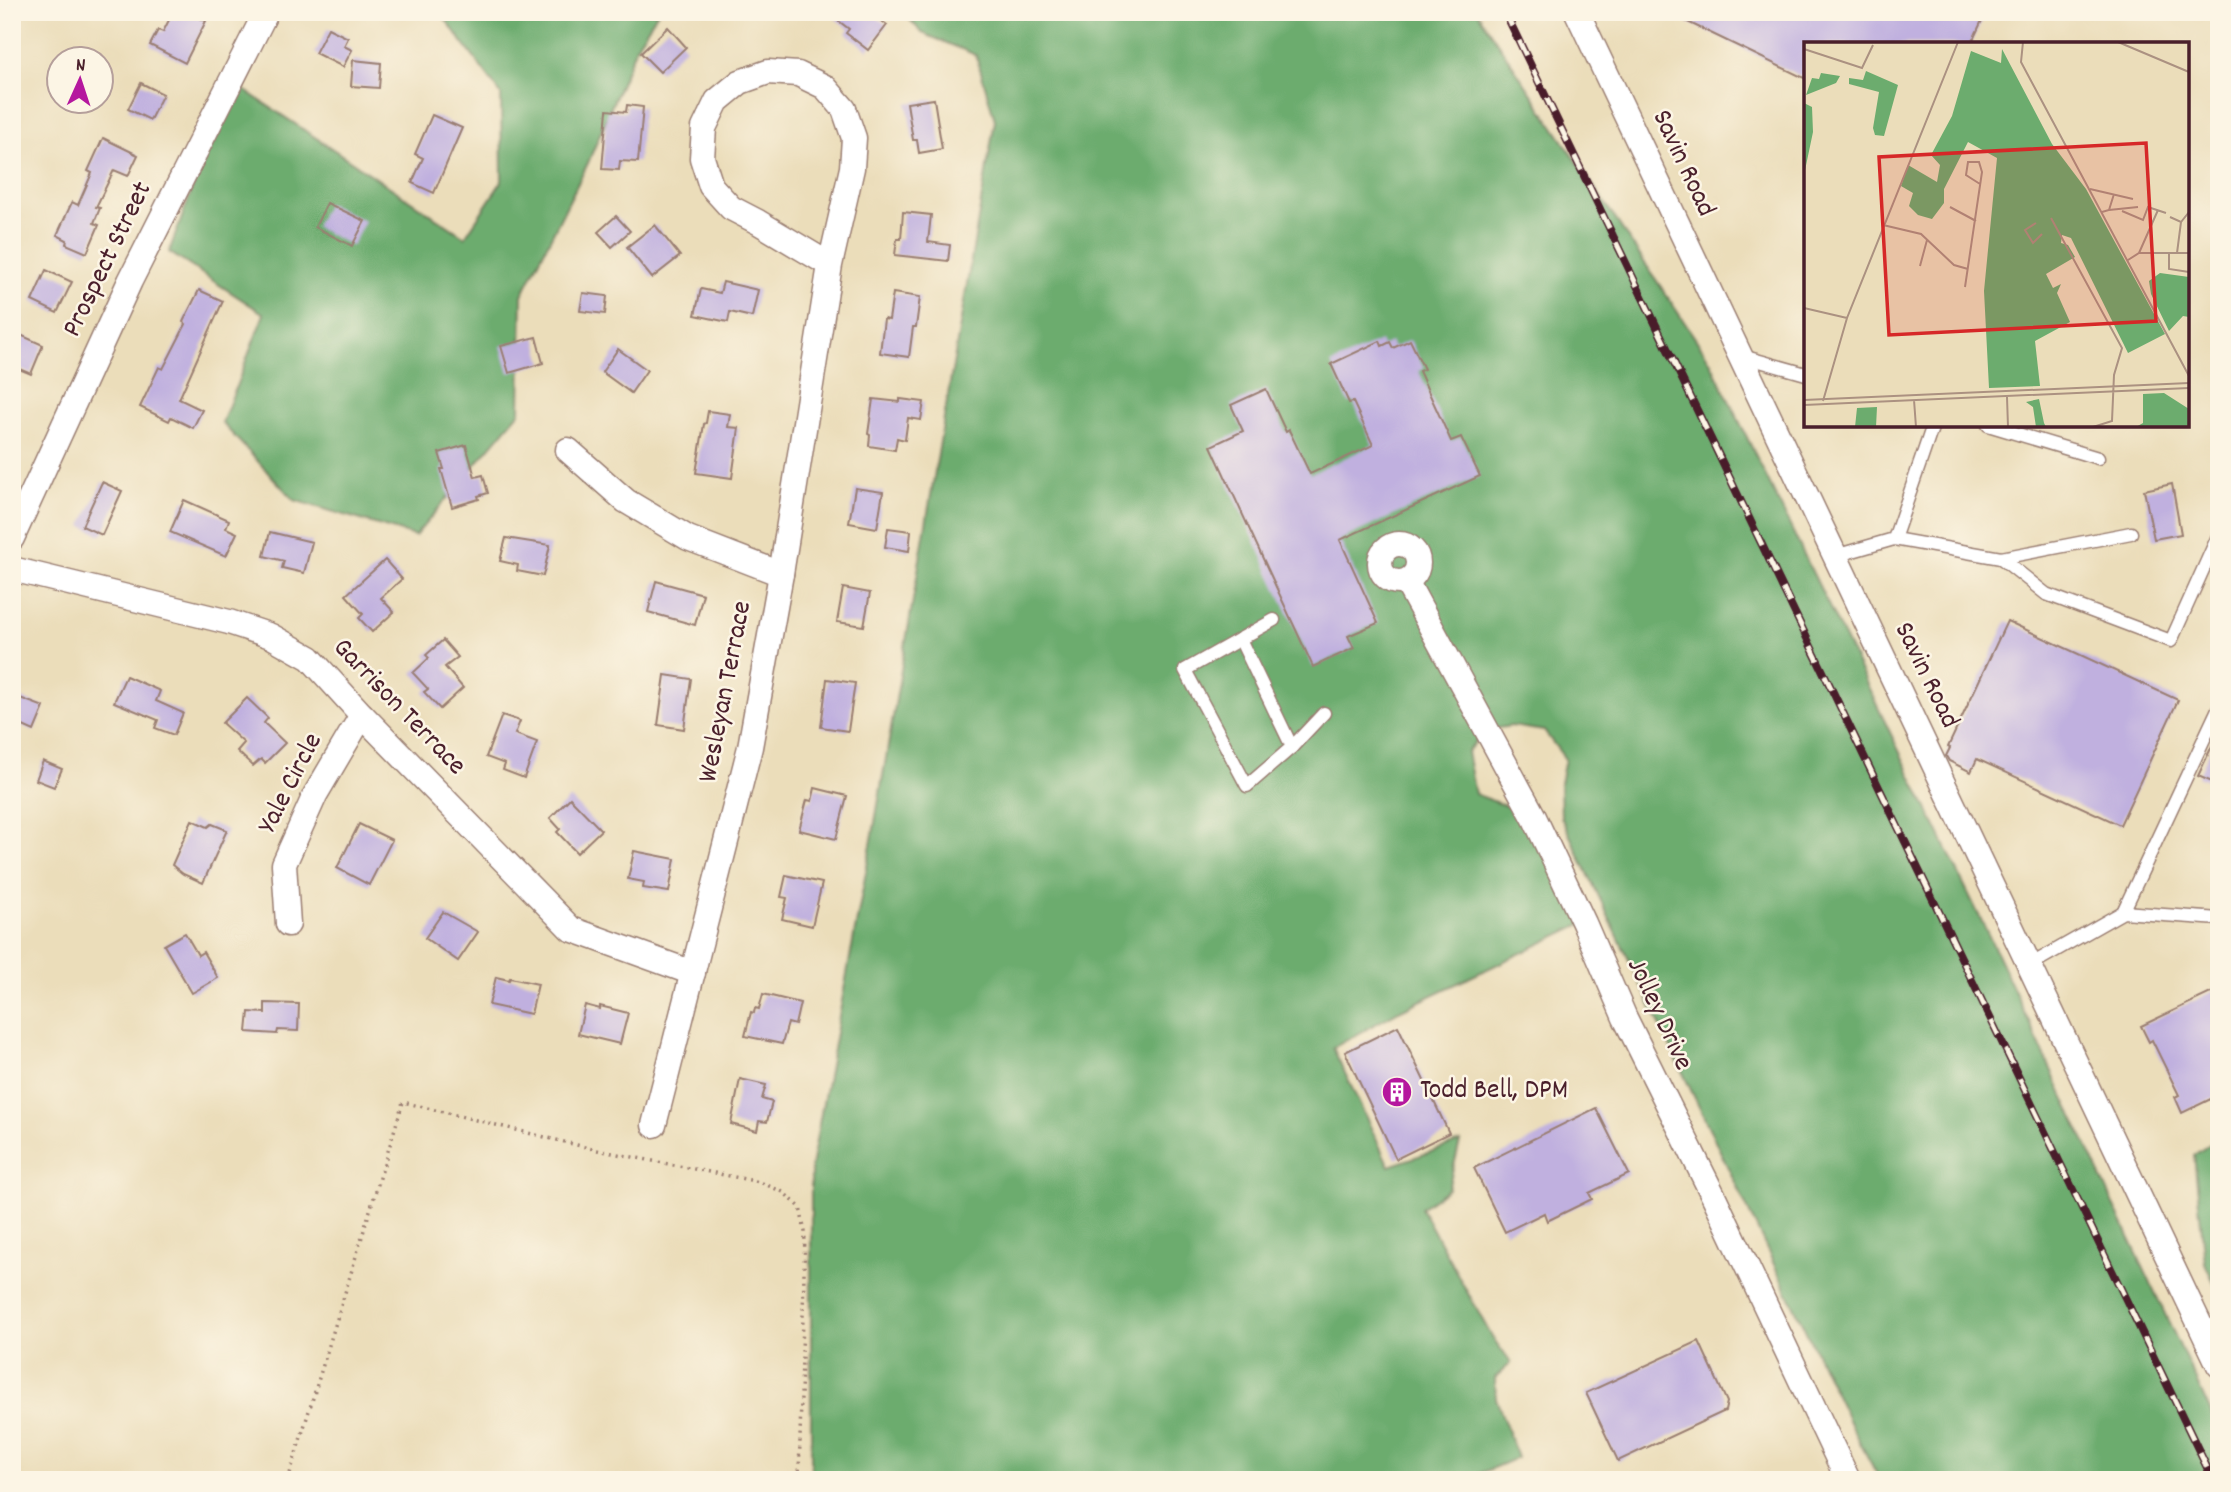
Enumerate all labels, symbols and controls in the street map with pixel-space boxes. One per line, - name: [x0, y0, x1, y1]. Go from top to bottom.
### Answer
- inset map: [1804, 42, 2189, 427]
- north arrow: [46, 46, 116, 116]
- text: N: [75, 53, 86, 80]
- street label: Savin Road: [1640, 104, 1724, 224]
- street label: Prospect Street: [54, 175, 164, 345]
- street label: Wesleyan Terrace: [690, 598, 764, 786]
- street label: Savin Road: [1882, 616, 1968, 736]
- street label: Garrison Terrace: [322, 630, 474, 786]
- street label: Yale Circle: [250, 727, 334, 841]
- street label: Jolley Drive: [1615, 952, 1701, 1078]
- place label: Todd Bell, DPM: [1420, 1072, 1568, 1112]
- building icon: Todd Bell, DPM: [1380, 1075, 1414, 1109]

